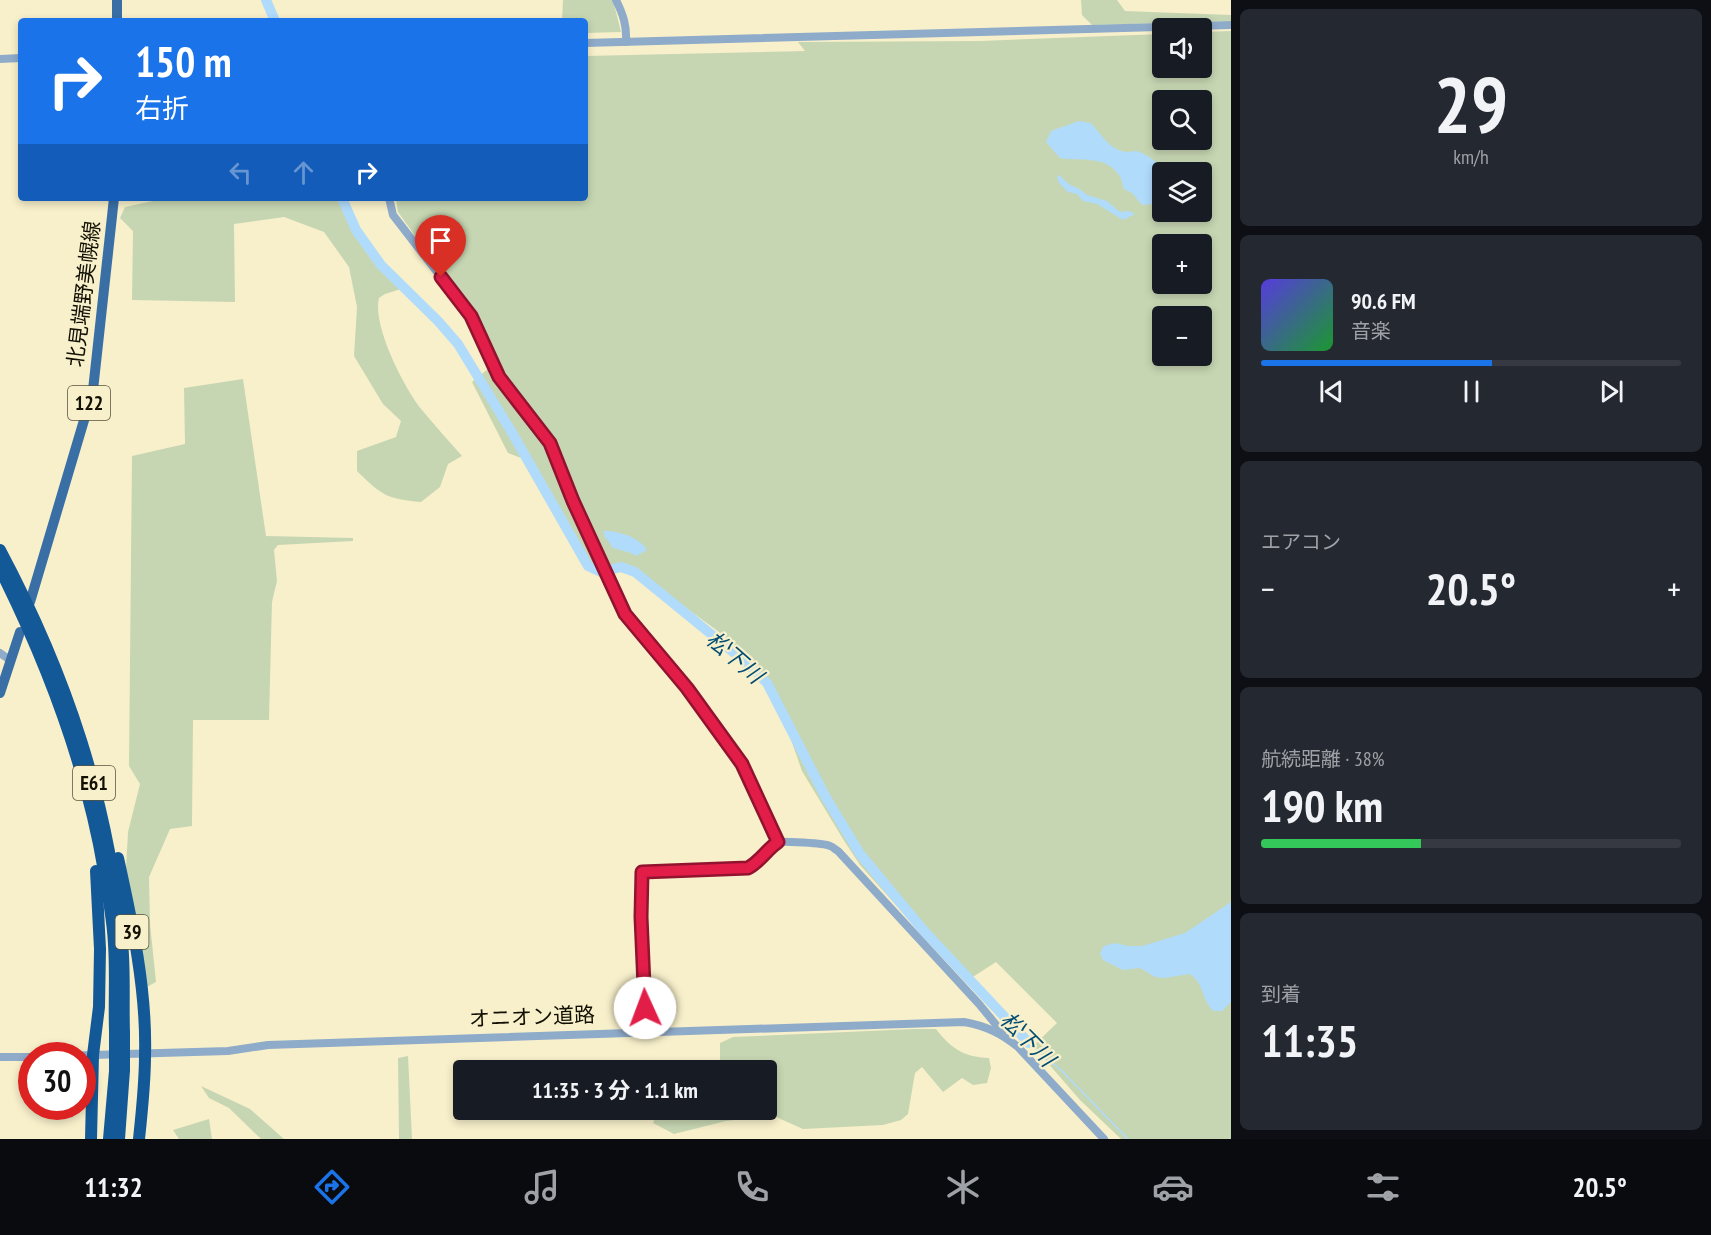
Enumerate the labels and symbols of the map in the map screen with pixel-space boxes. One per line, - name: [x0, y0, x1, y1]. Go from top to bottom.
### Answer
- pin: [415, 215, 466, 277]
- street label: 北見端野美幌線: [61, 219, 106, 369]
- road number: 122: [68, 386, 110, 420]
- water label: 松下川: [701, 625, 771, 691]
- road number: E61: [73, 766, 115, 800]
- road number: 39: [116, 915, 148, 949]
- position arrow: [613, 976, 677, 1040]
- street label: オニオン道路: [469, 1001, 595, 1032]
- water label: 松下川: [995, 1006, 1063, 1074]
- speed limit sign: 30: [18, 1042, 96, 1120]

